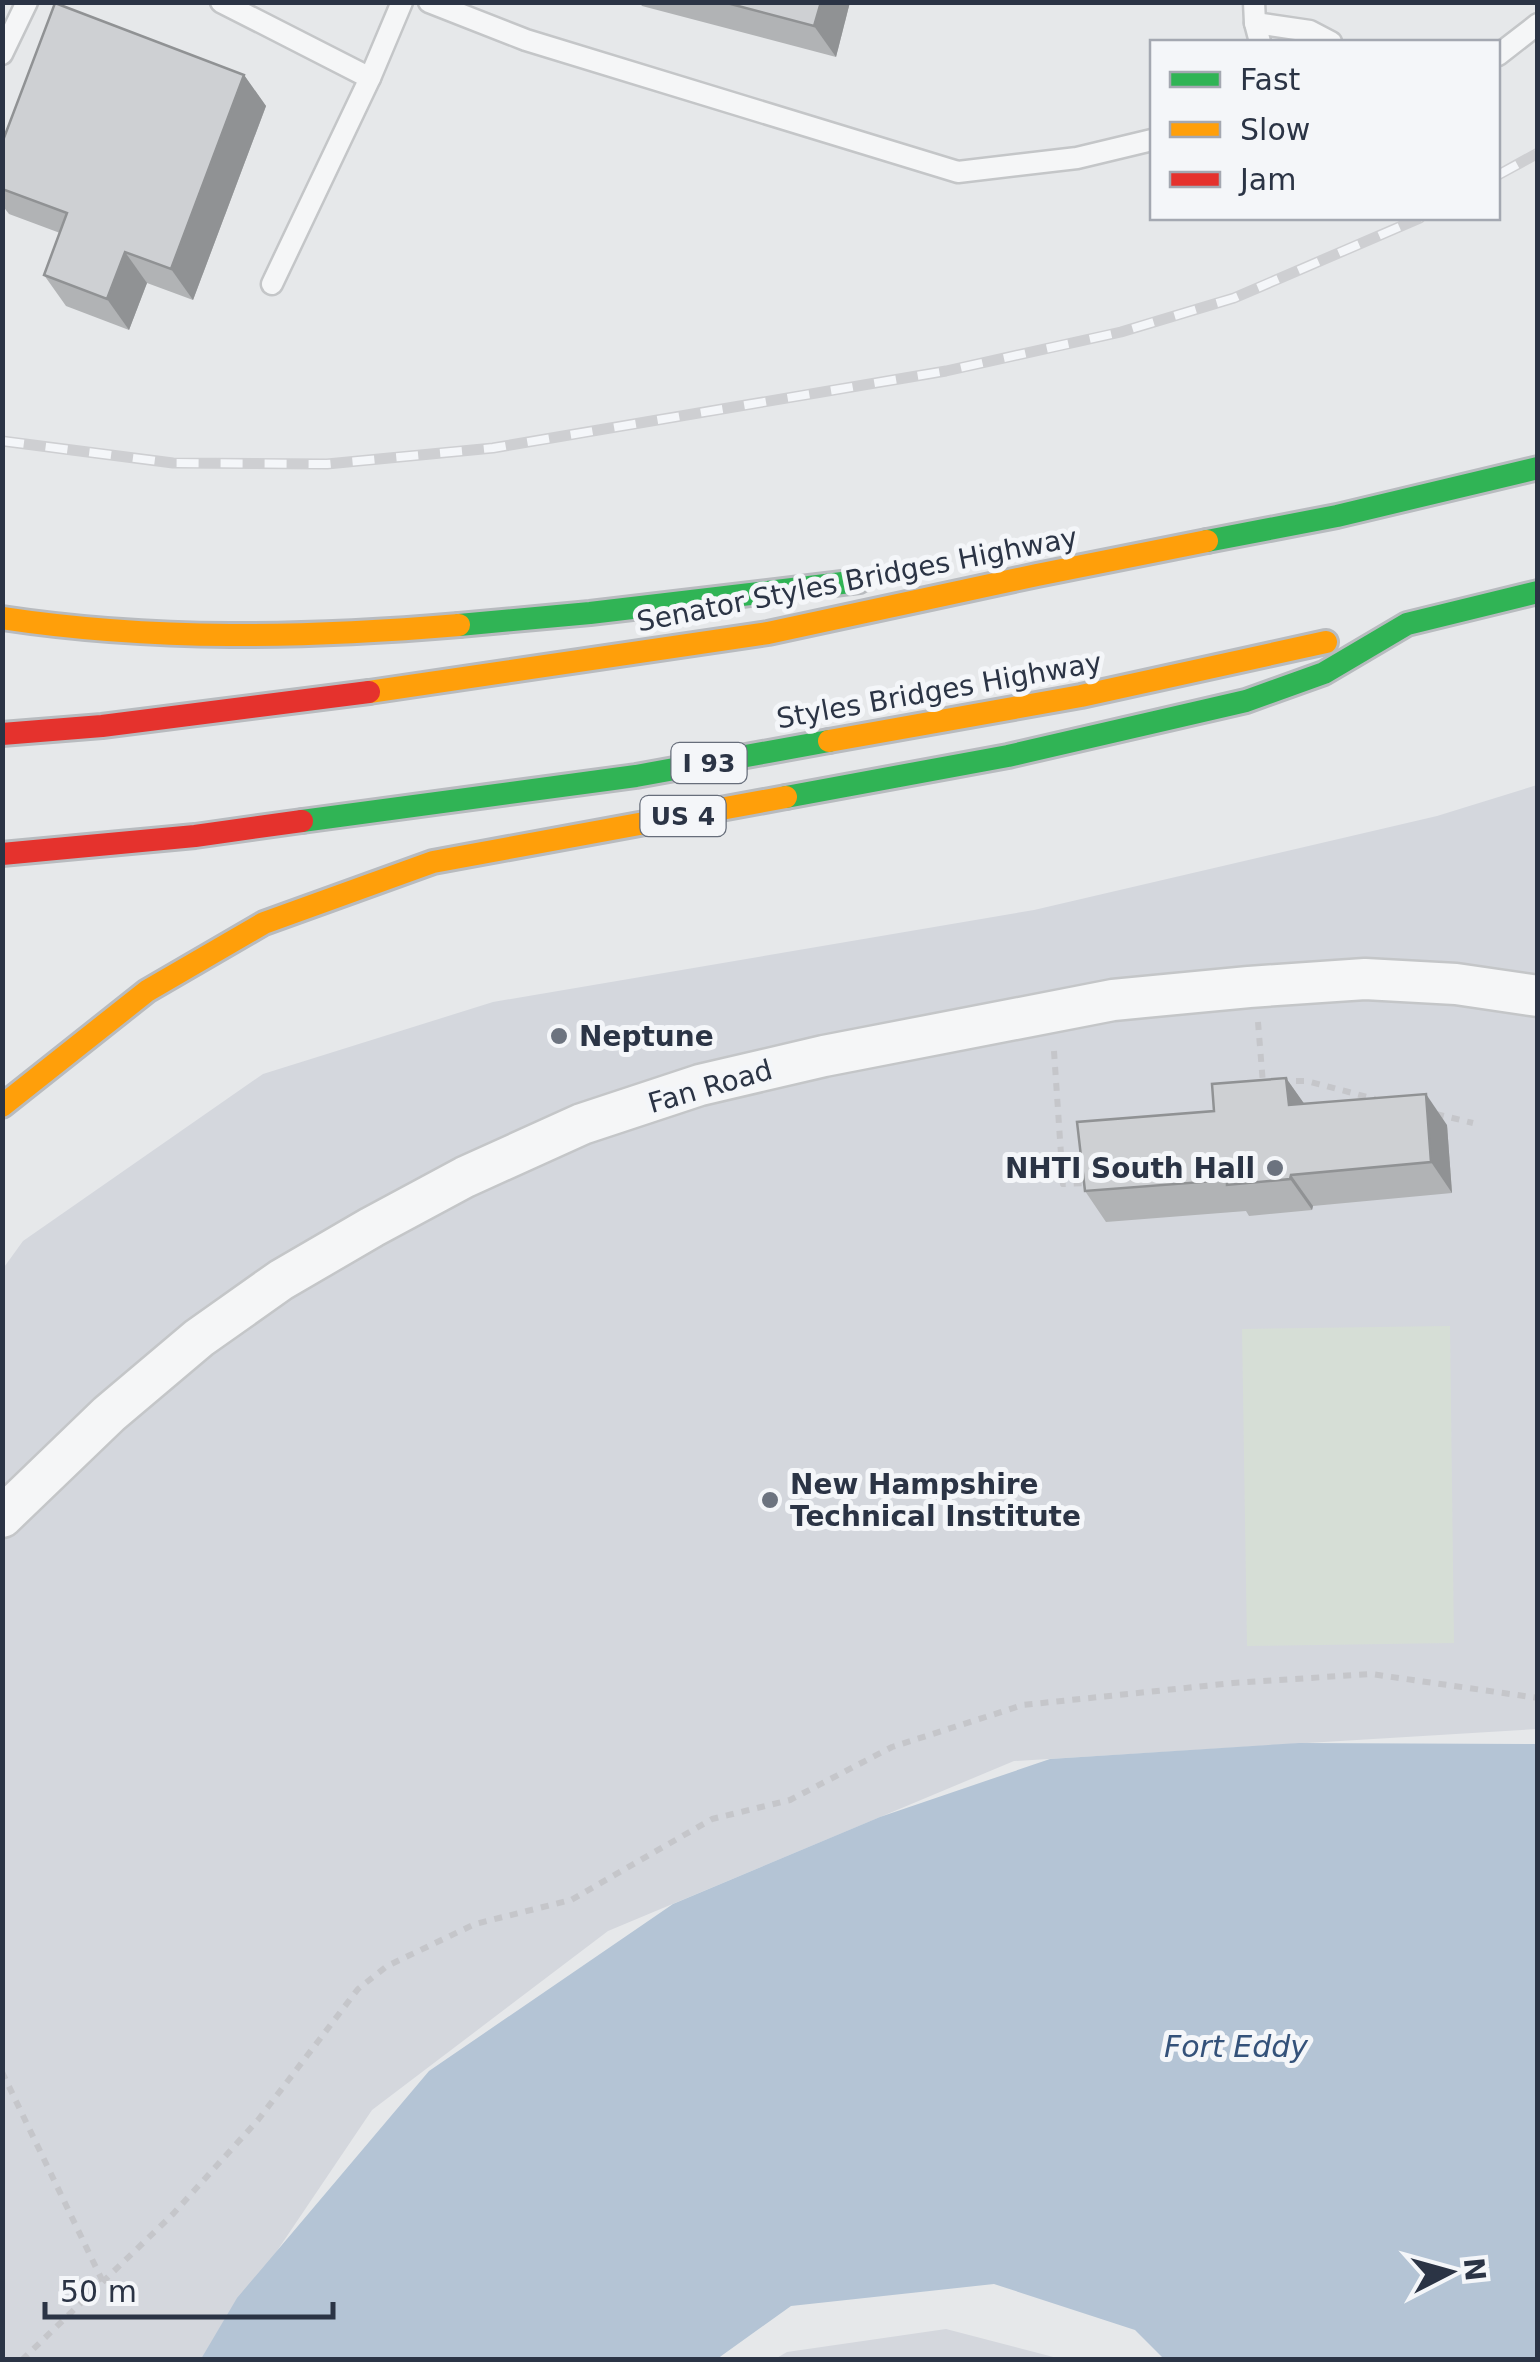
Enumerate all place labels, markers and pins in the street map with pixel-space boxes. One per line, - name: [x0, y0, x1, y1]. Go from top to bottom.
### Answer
- place label: Neptune: [579, 1020, 714, 1053]
- marker: Neptune: [548, 1025, 570, 1047]
- place label: NHTI South Hall: [1005, 1152, 1255, 1185]
- marker: NHTI South Hall: [1264, 1157, 1286, 1179]
- place label: New Hampshire Technical Institute: [790, 1468, 1081, 1533]
- marker: New Hampshire Technical Institute: [759, 1489, 781, 1511]

